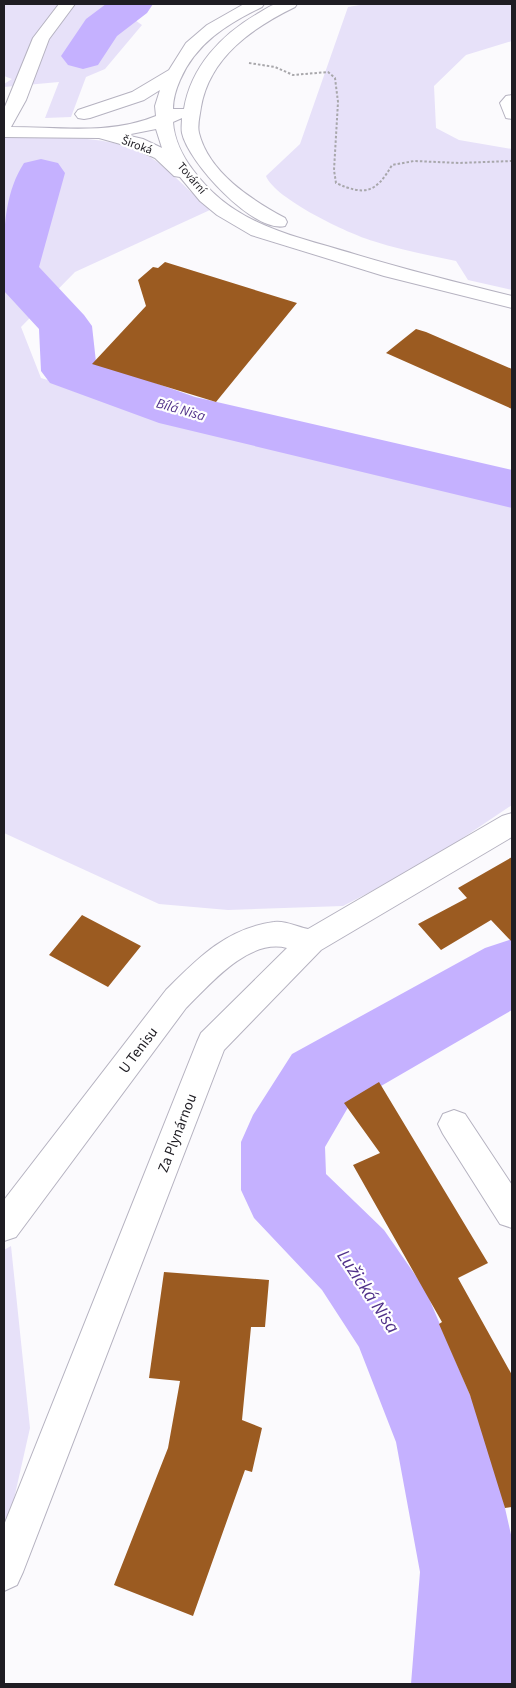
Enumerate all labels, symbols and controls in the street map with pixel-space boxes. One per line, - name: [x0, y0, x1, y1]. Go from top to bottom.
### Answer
- street label: Široká: [119, 132, 155, 159]
- street label: Tovární: [173, 159, 211, 199]
- water label: Bílá Nisa: [154, 393, 208, 427]
- street label: U Tenisu: [114, 1023, 163, 1078]
- street label: Za Plynárnou: [153, 1091, 202, 1176]
- water label: Lužická Nisa: [330, 1245, 406, 1339]

